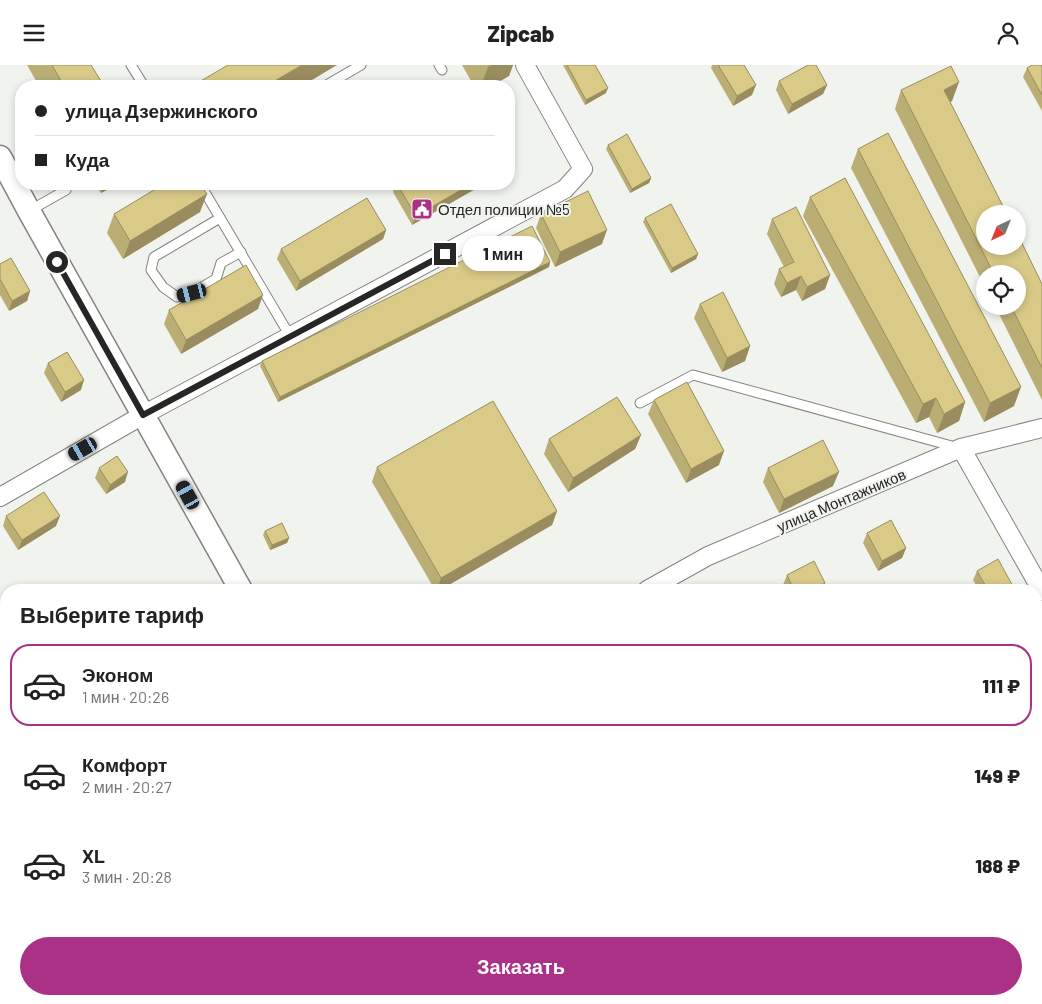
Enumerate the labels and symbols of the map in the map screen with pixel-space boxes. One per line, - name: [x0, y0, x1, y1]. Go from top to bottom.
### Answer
- public building icon: Отдел полиции №5: [410, 197, 434, 221]
- place label: Отдел полиции №5: [438, 200, 570, 218]
- north arrow: [976, 205, 1026, 255]
- callout: 1 мин: [462, 237, 545, 271]
- route end: [434, 243, 456, 265]
- route start: [46, 251, 68, 273]
- car: [175, 282, 208, 304]
- car: [66, 435, 99, 463]
- street label: улица Монтажников: [774, 465, 908, 535]
- car: [174, 478, 201, 512]

